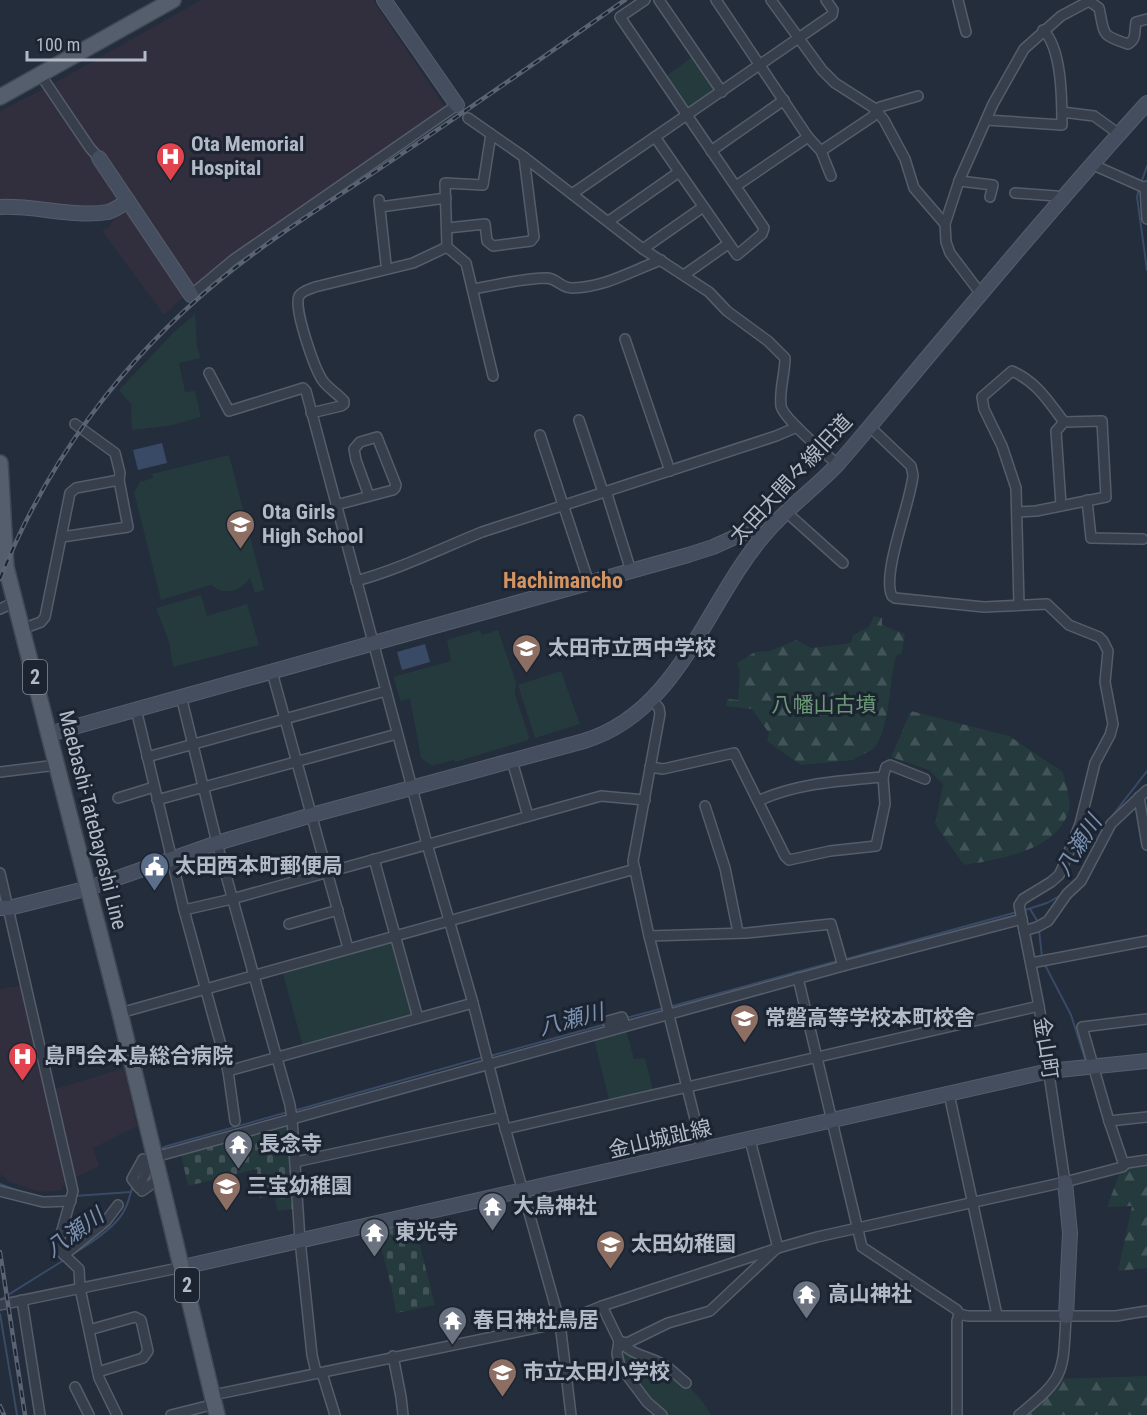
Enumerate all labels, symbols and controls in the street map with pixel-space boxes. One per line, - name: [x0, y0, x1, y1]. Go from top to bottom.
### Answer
- scale bar: [27, 24, 146, 62]
- text: 100 m: [36, 34, 80, 55]
- place label: Ota Memorial Hospital: [191, 132, 304, 180]
- hospital icon: Ota Memorial Hospital: [154, 140, 186, 182]
- street label: 太田大間々線旧道: [725, 409, 857, 549]
- place label: Ota Girls High School: [262, 500, 363, 548]
- school or university icon: Ota Girls High School: [225, 508, 257, 550]
- district label: Hachimancho: [503, 568, 623, 593]
- school or university icon: 太田市立西中学校: [511, 632, 543, 674]
- place label: 太田市立西中学校: [548, 636, 716, 660]
- road number: 2: [23, 660, 47, 694]
- park label: 八幡山古墳: [772, 693, 877, 717]
- street label: Maebashi-Tatebayashi Line: [54, 708, 132, 932]
- water label: 八瀬川: [1050, 809, 1108, 880]
- public building icon: 太田西本町郵便局: [138, 850, 170, 892]
- place label: 太田西本町郵便局: [175, 854, 343, 878]
- water label: 八瀬川: [536, 998, 608, 1040]
- school or university icon: 常磐高等学校本町校舎: [728, 1002, 760, 1044]
- place label: 常磐高等学校本町校舎: [765, 1006, 975, 1030]
- street label: 金山町: [1029, 1015, 1063, 1081]
- hospital icon: 島門会本島総合病院: [7, 1040, 39, 1082]
- place label: 島門会本島総合病院: [44, 1044, 233, 1068]
- street label: 金山城趾線: [606, 1115, 714, 1163]
- temple icon: 長念寺: [222, 1128, 254, 1170]
- place label: 長念寺: [259, 1132, 322, 1156]
- school or university icon: 三宝幼稚園: [210, 1170, 242, 1212]
- place label: 三宝幼稚園: [247, 1174, 352, 1198]
- temple icon: 大鳥神社: [476, 1190, 508, 1232]
- place label: 大鳥神社: [513, 1194, 597, 1218]
- water label: 八瀬川: [40, 1202, 110, 1262]
- temple icon: 東光寺: [358, 1216, 390, 1258]
- place label: 東光寺: [395, 1220, 458, 1244]
- school or university icon: 太田幼稚園: [594, 1228, 626, 1270]
- place label: 太田幼稚園: [631, 1232, 736, 1256]
- road number: 2: [175, 1268, 199, 1302]
- temple icon: 高山神社: [791, 1278, 823, 1320]
- place label: 高山神社: [828, 1282, 912, 1306]
- temple icon: 春日神社鳥居: [436, 1304, 468, 1346]
- place label: 春日神社鳥居: [473, 1308, 599, 1332]
- school or university icon: 市立太田小学校: [486, 1356, 518, 1398]
- place label: 市立太田小学校: [523, 1360, 670, 1384]

